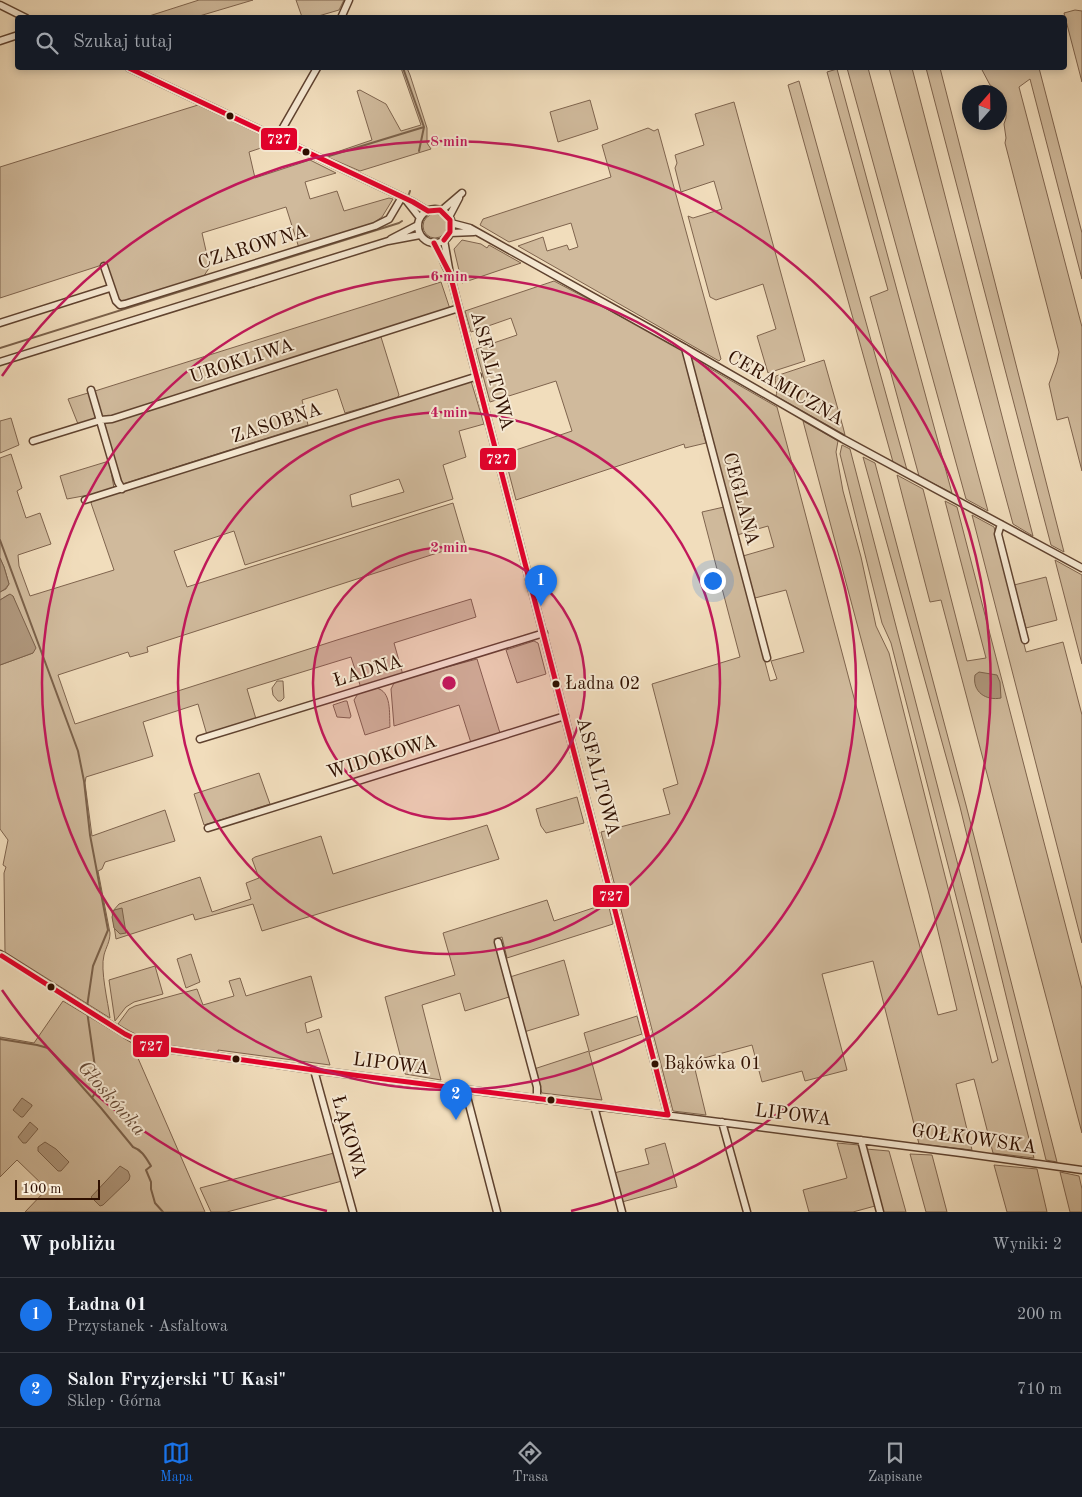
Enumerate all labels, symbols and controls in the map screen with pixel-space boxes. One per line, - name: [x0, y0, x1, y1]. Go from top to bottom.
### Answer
- search box: [15, 15, 1067, 70]
- icon: search: [33, 29, 61, 57]
- text: Szukaj tutaj: [73, 33, 173, 52]
- north arrow: [962, 85, 1007, 130]
- unlabelled marker: [225, 111, 235, 121]
- line badge: 727: [260, 127, 298, 151]
- text: 727: [267, 133, 291, 147]
- text: 8 min: [430, 135, 468, 150]
- unlabelled marker: [301, 147, 311, 157]
- street label: CZAROWNA: [196, 222, 311, 274]
- text: 6 min: [430, 270, 468, 285]
- street label: ASFALTOWA: [466, 310, 516, 433]
- street label: UROKLIWA: [188, 336, 297, 388]
- street label: CERAMICZNA: [724, 348, 847, 430]
- street label: ZASOBNA: [230, 400, 325, 448]
- text: 4 min: [430, 406, 468, 421]
- line badge: 727: [479, 447, 517, 471]
- street label: CEGLANA: [718, 451, 762, 548]
- text: 727: [486, 453, 510, 467]
- text: 2 min: [430, 541, 468, 556]
- pin: 1: [525, 565, 557, 606]
- your location: [700, 568, 726, 594]
- street label: ŁADNA: [331, 652, 405, 691]
- centre of rings: [440, 674, 458, 692]
- place label: Ładna 02: [565, 675, 640, 693]
- marker: Ładna 02: [551, 679, 561, 689]
- street label: ASFALTOWA: [572, 716, 622, 839]
- street label: WIDOKOWA: [325, 732, 439, 784]
- line badge: 727: [592, 884, 630, 908]
- text: 727: [599, 890, 623, 904]
- unlabelled marker: [46, 982, 56, 992]
- line badge: 727: [132, 1034, 170, 1058]
- text: 727: [139, 1040, 163, 1054]
- street label: LIPOWA: [352, 1051, 431, 1079]
- unlabelled marker: [231, 1054, 241, 1064]
- place label: Bąkówka 01: [664, 1055, 761, 1073]
- water label: Głoskówka: [73, 1058, 149, 1141]
- marker: Bąkówka 01: [650, 1059, 660, 1069]
- pin: 2: [440, 1079, 472, 1120]
- street label: ŁĄKOWA: [327, 1093, 369, 1181]
- unlabelled marker: [546, 1095, 556, 1105]
- street label: LIPOWA: [754, 1102, 833, 1130]
- street label: GOŁKOWSKA: [910, 1122, 1038, 1158]
- scale bar: [15, 1177, 100, 1200]
- text: 100 m: [22, 1182, 61, 1196]
- text: W pobliżu: [20, 1234, 115, 1255]
- text: Wyniki: 2: [993, 1237, 1062, 1253]
- text: Ładna 01: [67, 1296, 147, 1315]
- text: 1: [31, 1307, 41, 1323]
- text: 200 m: [1017, 1307, 1062, 1323]
- text: Przystanek · Asfaltowa: [67, 1319, 228, 1335]
- text: Salon Fryzjerski "U Kasi": [67, 1371, 286, 1390]
- text: 2: [31, 1382, 41, 1398]
- text: 710 m: [1017, 1382, 1062, 1398]
- text: Sklep · Górna: [67, 1394, 161, 1410]
- tab: Mapa: [160, 1439, 193, 1486]
- tab: Trasa: [513, 1439, 548, 1486]
- tab: Zapisane: [868, 1439, 922, 1486]

